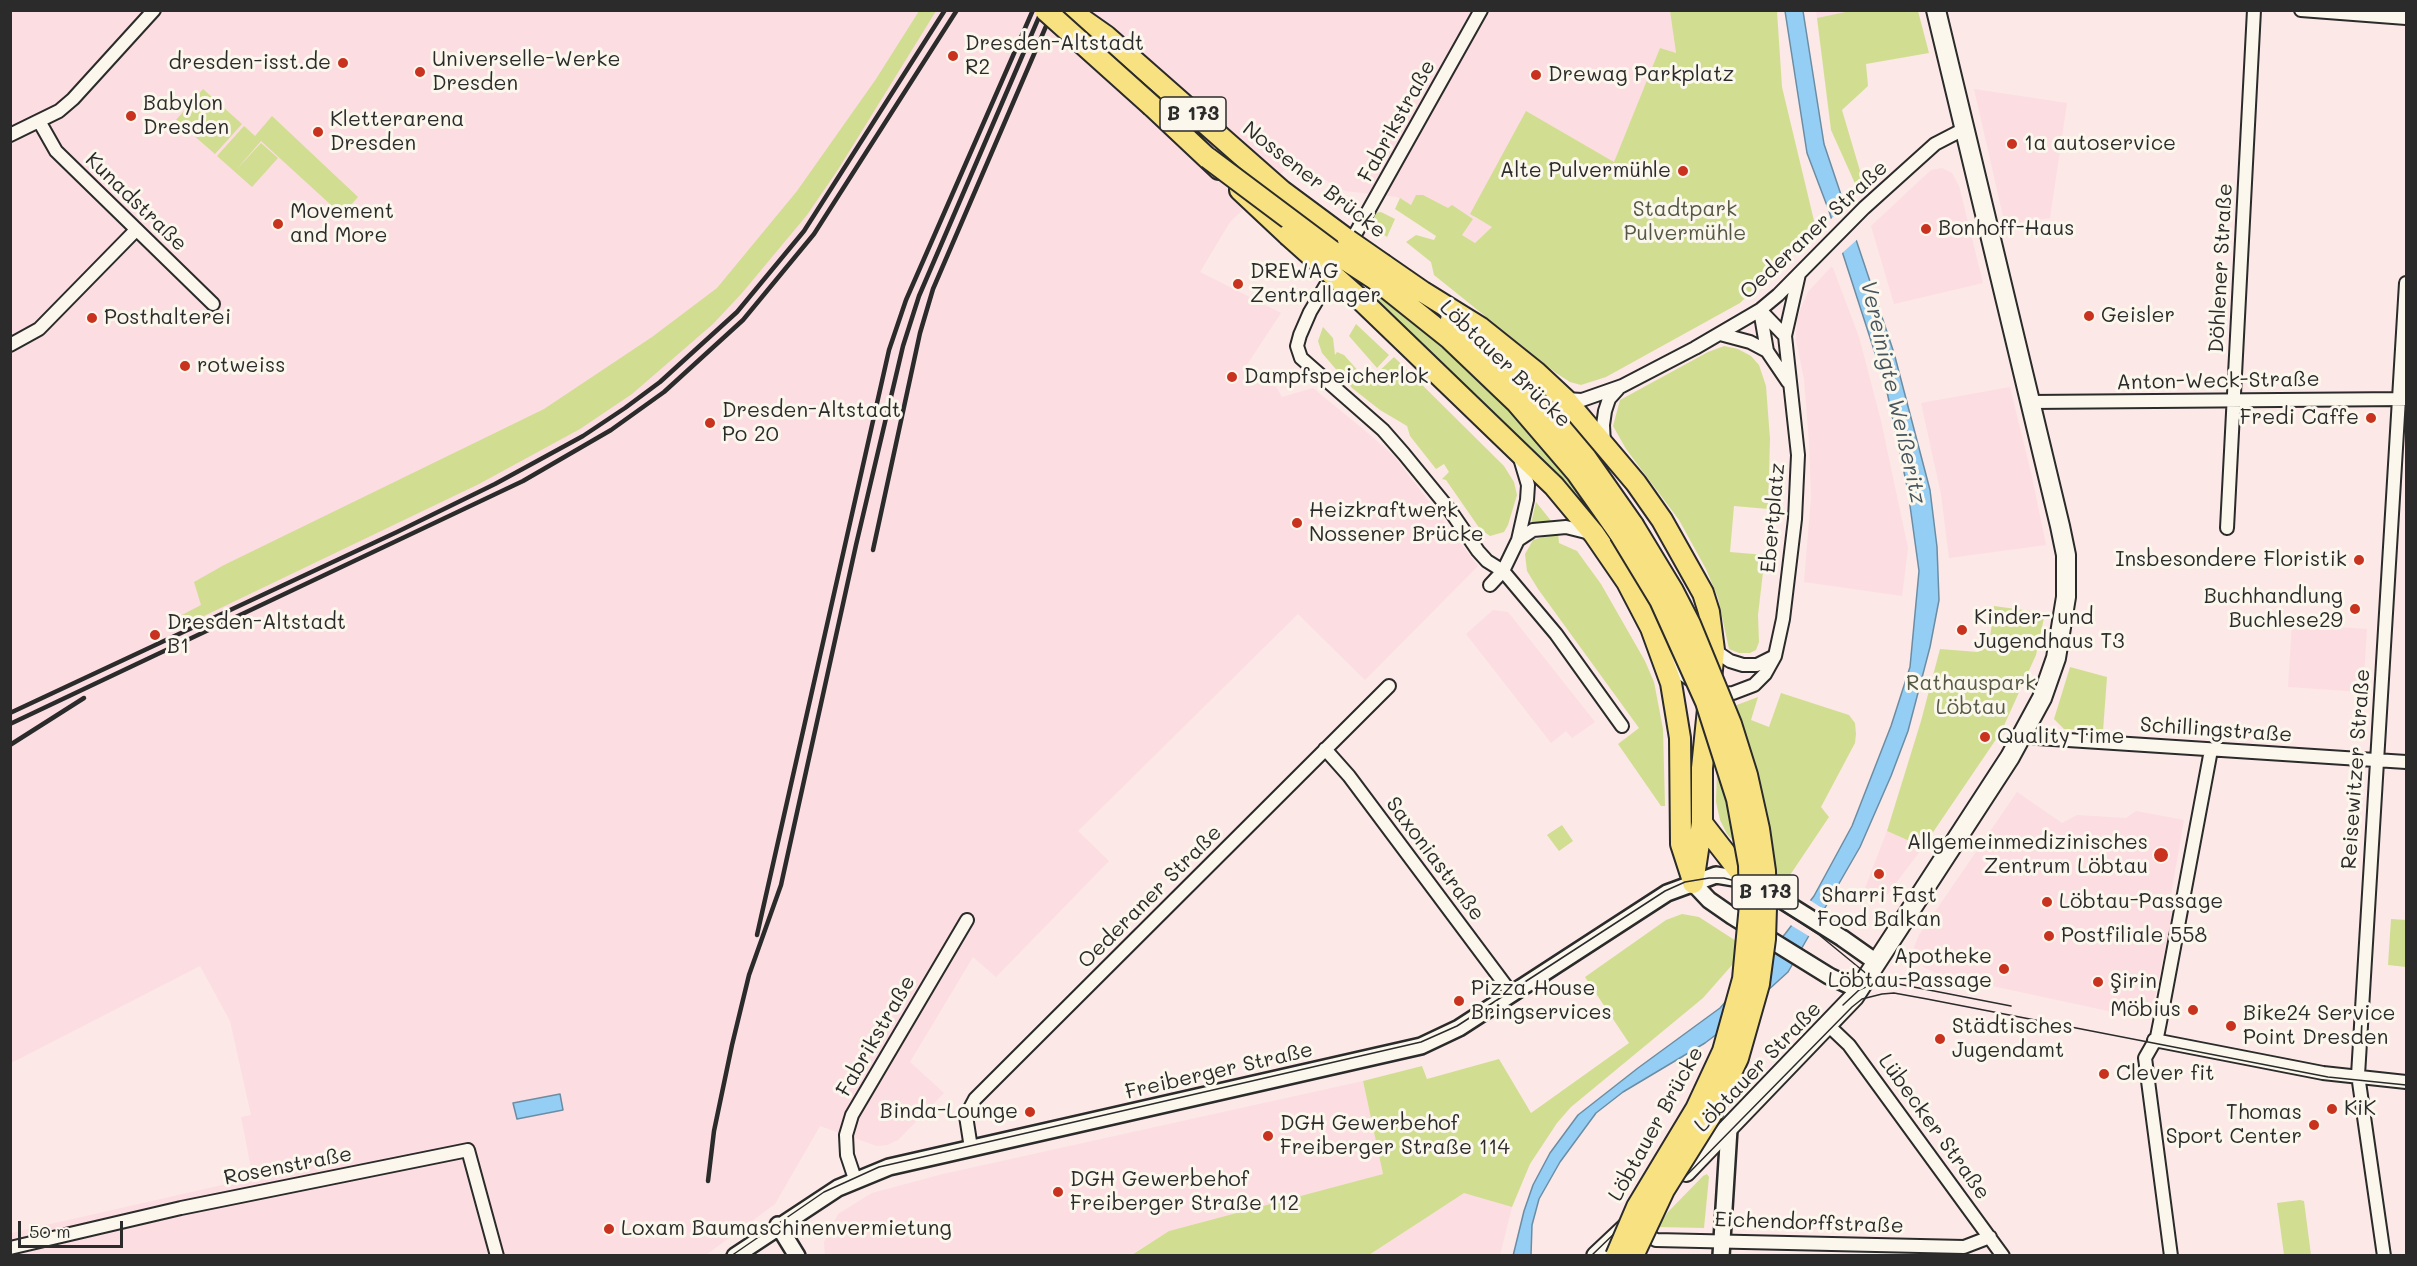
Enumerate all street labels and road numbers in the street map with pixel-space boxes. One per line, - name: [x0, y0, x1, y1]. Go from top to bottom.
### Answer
- street label: Fabrikstraße: [1353, 56, 1441, 186]
- road number: B 173: [1160, 97, 1226, 131]
- street label: Nossener Brücke: [1237, 116, 1391, 244]
- street label: Kunadstraße: [80, 147, 192, 257]
- street label: Oederaner Straße: [1735, 155, 1893, 305]
- street label: Döhlener Straße: [2204, 183, 2238, 353]
- street label: Löbtauer Brücke: [1434, 295, 1576, 433]
- street label: Anton-Weck-Straße: [2116, 367, 2320, 395]
- street label: Ebertplatz: [1756, 462, 1790, 574]
- street label: Reisewitzer Straße: [2336, 668, 2376, 870]
- street label: Schillingstraße: [2139, 712, 2293, 748]
- street label: Saxoniastraße: [1380, 792, 1490, 926]
- street label: Oederaner Straße: [1073, 820, 1227, 974]
- road number: B 173: [1732, 875, 1798, 909]
- street label: Fabrikstraße: [831, 971, 921, 1101]
- street label: Löbtauer Straße: [1689, 996, 1827, 1138]
- street label: Freiberger Straße: [1123, 1037, 1315, 1105]
- street label: Löbtauer Brücke: [1603, 1042, 1709, 1206]
- street label: Lübecker Straße: [1873, 1049, 1995, 1205]
- street label: Rosenstraße: [222, 1141, 354, 1191]
- street label: Eichendorffstraße: [1714, 1207, 1904, 1239]

